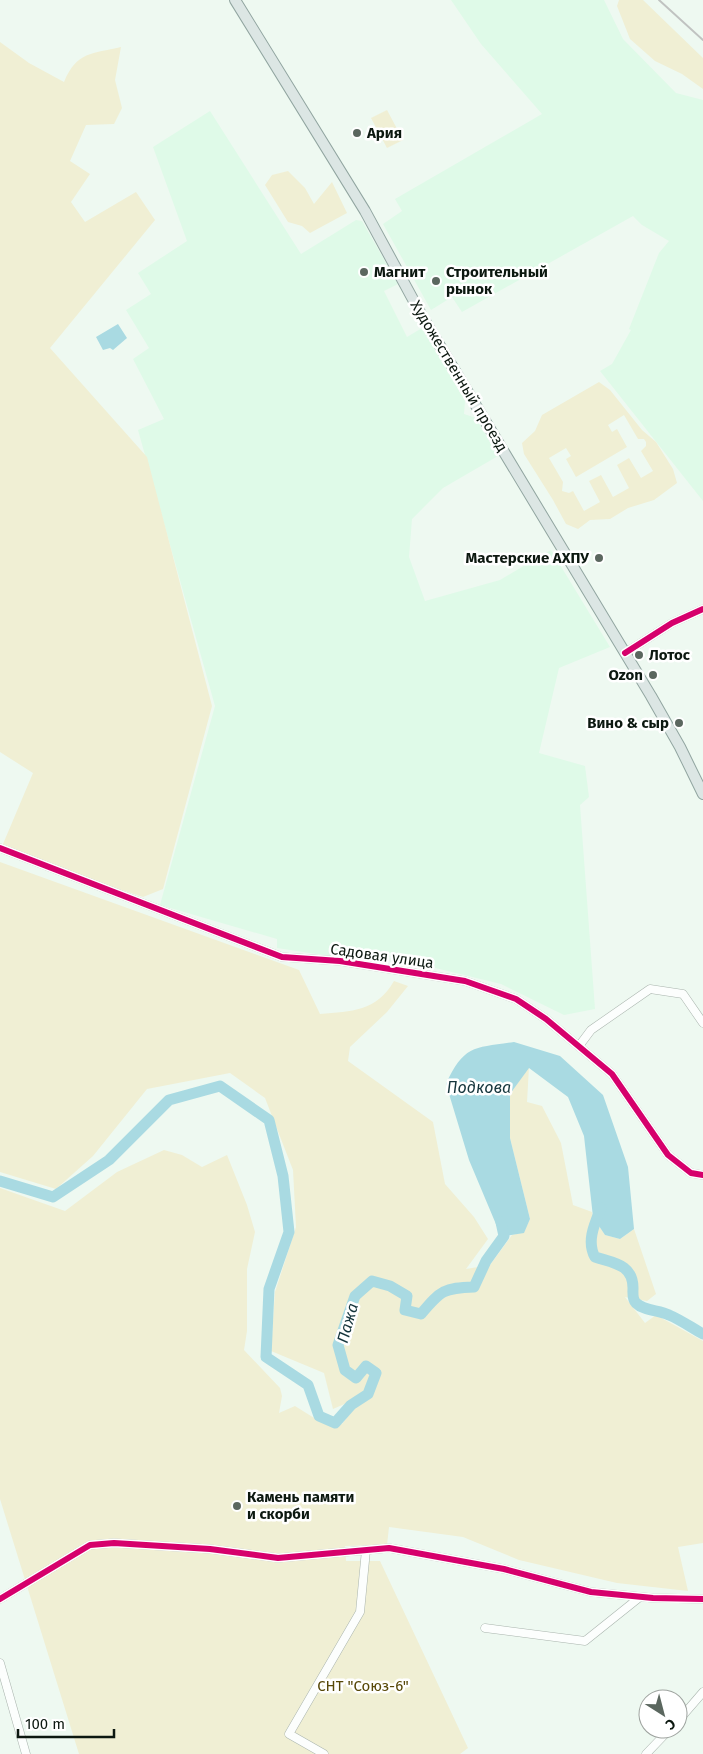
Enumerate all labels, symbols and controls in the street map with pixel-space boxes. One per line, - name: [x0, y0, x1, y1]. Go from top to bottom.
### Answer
- place label: Ария: [366, 124, 402, 142]
- marker: Ария: [351, 127, 363, 139]
- place label: Магнит: [374, 263, 426, 281]
- place label: Строительный рынок: [446, 263, 548, 298]
- marker: Магнит: [358, 266, 370, 278]
- marker: Строительный рынок: [430, 275, 442, 287]
- street label: Художественный проезд: [407, 297, 511, 455]
- place label: Мастерские АХПУ: [466, 549, 589, 567]
- marker: Мастерские АХПУ: [593, 552, 605, 564]
- place label: Лотос: [649, 646, 691, 664]
- marker: Лотос: [633, 649, 645, 661]
- place label: Ozon: [609, 666, 643, 684]
- marker: Ozon: [647, 669, 659, 681]
- place label: Вино & сыр: [587, 714, 669, 732]
- marker: Вино & сыр: [673, 717, 685, 729]
- street label: Садовая улица: [329, 940, 435, 972]
- water label: Подкова: [447, 1078, 511, 1097]
- water label: Пажа: [333, 1301, 362, 1345]
- place label: Камень памяти и скорби: [247, 1488, 354, 1523]
- marker: Камень памяти и скорби: [231, 1500, 243, 1512]
- park label: СНТ "Союз-6": [317, 1677, 409, 1695]
- north arrow: [638, 1689, 688, 1739]
- scale bar: [18, 1706, 114, 1738]
- text: 100 m: [25, 1715, 65, 1733]
- text: С: [662, 1715, 679, 1733]

